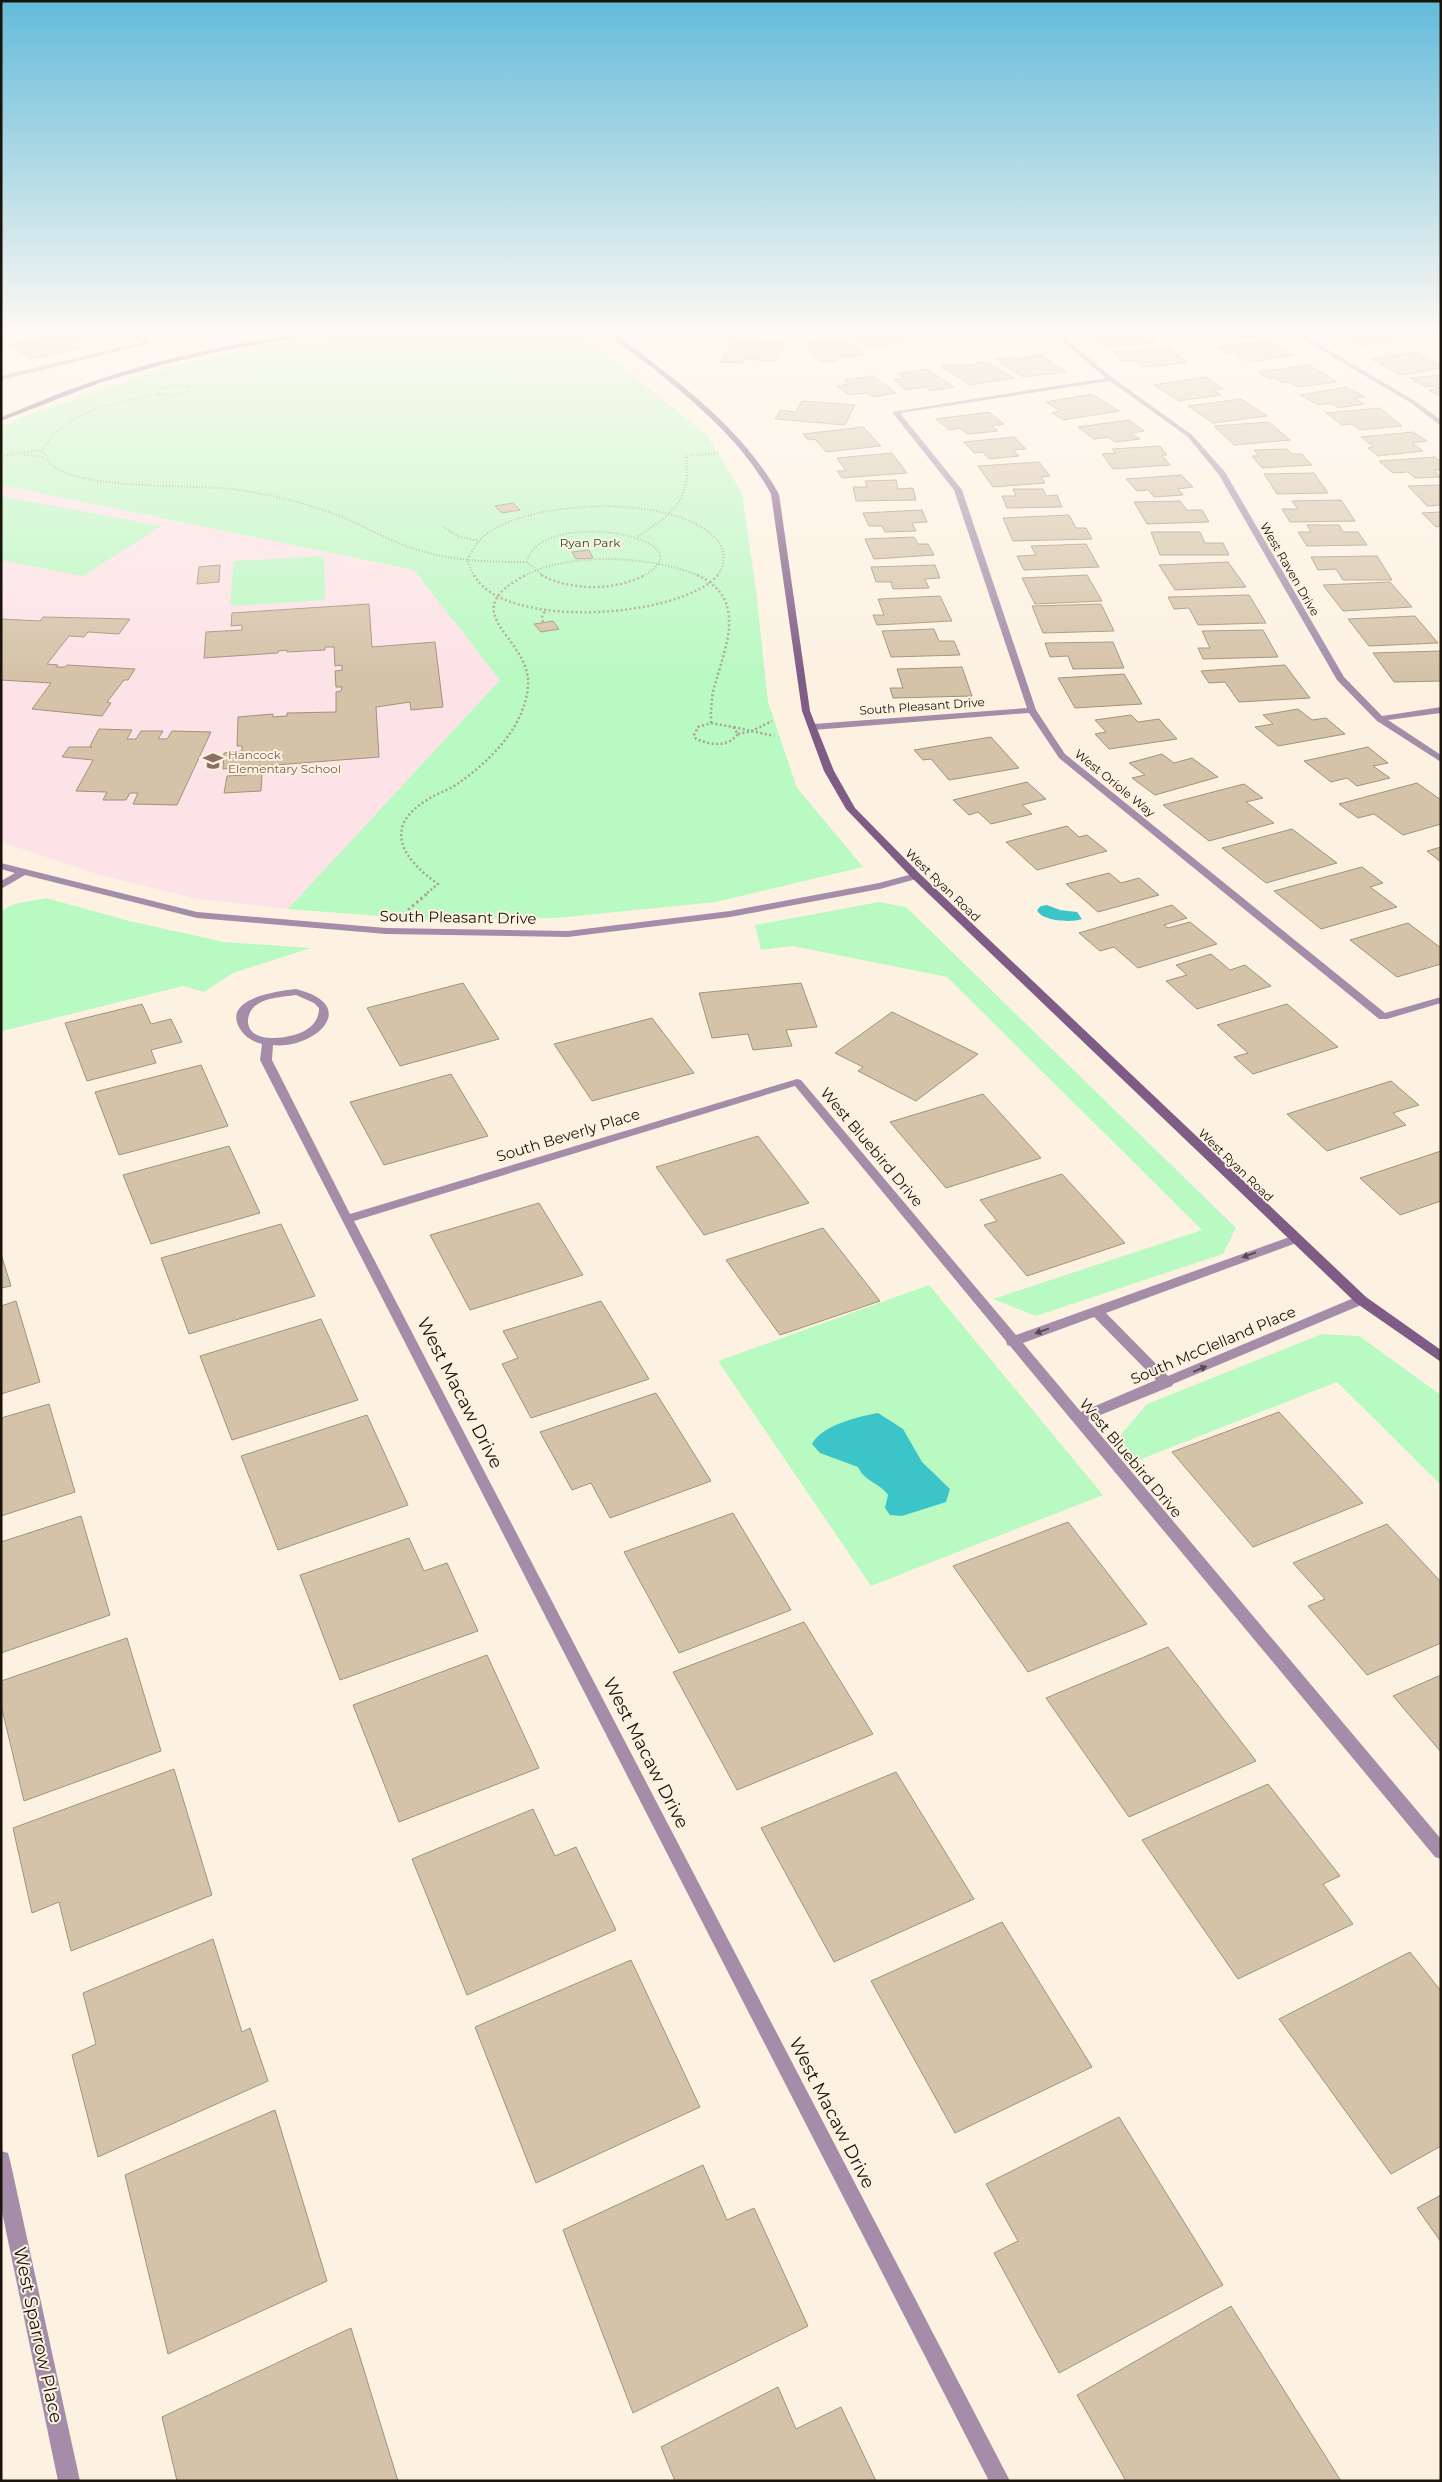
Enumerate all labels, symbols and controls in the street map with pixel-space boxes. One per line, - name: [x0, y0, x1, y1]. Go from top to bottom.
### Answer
- street label: West Raven Drive: [1257, 520, 1323, 618]
- park label: Ryan Park: [560, 535, 621, 550]
- street label: South Pleasant Drive: [859, 694, 985, 718]
- street label: West Oriole Way: [1072, 746, 1159, 820]
- place label: Hancock Elementary School: [228, 747, 341, 776]
- school or university icon: Hancock Elementary School: [202, 750, 224, 772]
- street label: West Ryan Road: [902, 845, 984, 925]
- street label: South Pleasant Drive: [379, 906, 537, 928]
- street label: West Bluebird Drive: [816, 1083, 928, 1211]
- street label: South Beverly Place: [494, 1104, 642, 1166]
- street label: West Ryan Road: [1195, 1125, 1277, 1205]
- one-way arrow: [1242, 1252, 1257, 1259]
- street label: South McClelland Place: [1128, 1302, 1298, 1388]
- street label: West Macaw Drive: [412, 1314, 508, 1472]
- one-way arrow: [1034, 1327, 1049, 1335]
- one-way arrow: [1193, 1364, 1207, 1372]
- street label: West Bluebird Drive: [1075, 1394, 1187, 1522]
- street label: West Macaw Drive: [598, 1674, 694, 1832]
- street label: West Macaw Drive: [784, 2034, 880, 2192]
- street label: West Sparrow Place: [9, 2245, 67, 2425]

